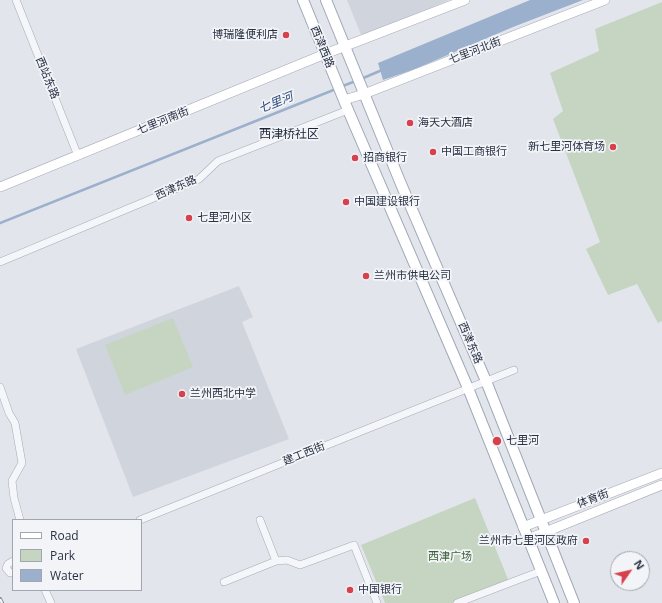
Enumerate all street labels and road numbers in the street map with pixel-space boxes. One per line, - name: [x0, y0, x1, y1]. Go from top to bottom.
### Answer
- street label: 西津西路: [308, 24, 336, 70]
- street label: 七里河北街: [447, 35, 503, 67]
- street label: 西站东路: [33, 55, 61, 101]
- street label: 七里河南街: [135, 105, 191, 137]
- street label: 西津东路: [153, 173, 199, 203]
- street label: 西津东路: [455, 320, 485, 366]
- street label: 建工西街: [281, 440, 327, 468]
- street label: 体育街: [575, 487, 611, 511]

